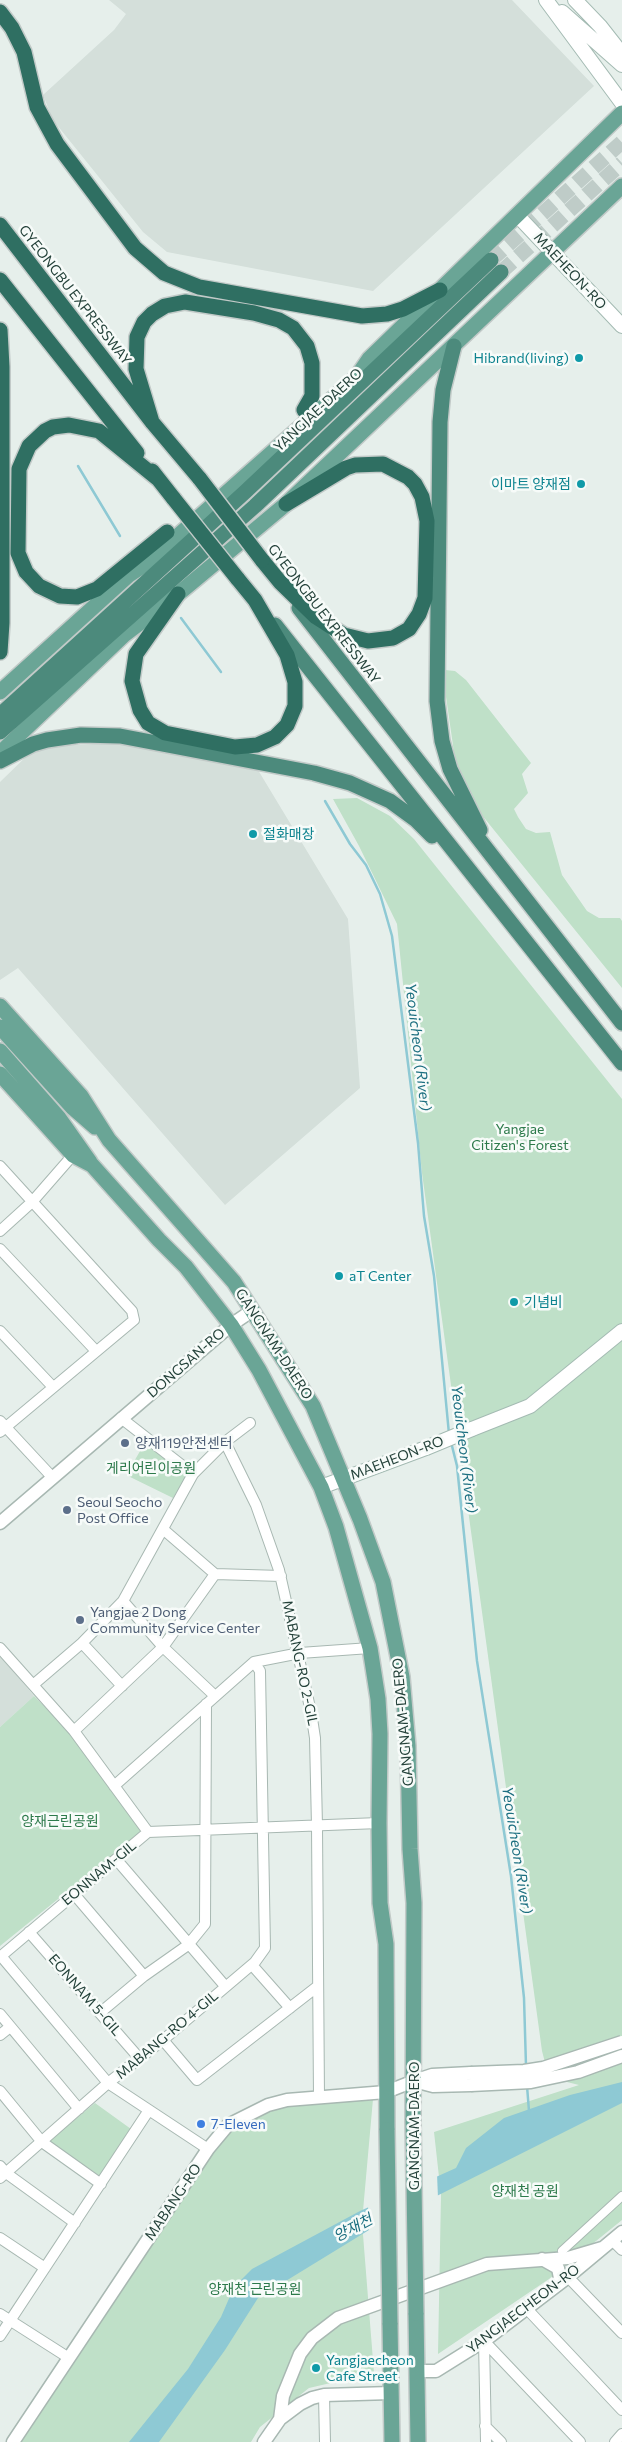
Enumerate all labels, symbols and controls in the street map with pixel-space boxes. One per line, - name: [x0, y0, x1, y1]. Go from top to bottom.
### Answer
- street label: GYEONGBU EXPRESSWAY: [15, 222, 135, 368]
- street label: MAEHEON-RO: [530, 229, 610, 313]
- place label: Hibrand(living): [473, 350, 569, 366]
- marker: Hibrand(living): [573, 352, 585, 364]
- street label: YANGJAE-DAERO: [270, 365, 366, 455]
- place label: 이마트 양재점: [491, 476, 571, 492]
- marker: 이마트 양재점: [575, 478, 587, 490]
- street label: GYEONGBU EXPRESSWAY: [264, 541, 384, 687]
- place label: 절화매장: [263, 826, 315, 842]
- marker: 절화매장: [247, 828, 259, 840]
- water label: Yeouicheon (River): [401, 982, 435, 1112]
- park label: Yangjae Citizen's Forest: [471, 1121, 569, 1154]
- place label: aT Center: [349, 1268, 412, 1284]
- marker: aT Center: [333, 1270, 345, 1282]
- street label: GANGNAM-DAERO: [232, 1285, 316, 1403]
- place label: 기념비: [524, 1294, 563, 1310]
- marker: 기념비: [508, 1296, 520, 1308]
- street label: DONGSAN-RO: [144, 1325, 228, 1401]
- water label: Yeouicheon (River): [447, 1384, 481, 1514]
- street label: MAEHEON-RO: [348, 1432, 446, 1484]
- place label: 양재119안전센터: [135, 1435, 233, 1451]
- marker: 양재119안전센터: [119, 1437, 131, 1449]
- park label: 게리어린이공원: [106, 1460, 196, 1476]
- place label: Seoul Seocho Post Office: [77, 1494, 162, 1526]
- marker: Seoul Seocho Post Office: [61, 1504, 73, 1516]
- street label: MABANG-RO 2-GIL: [279, 1599, 321, 1727]
- place label: Yangjae 2 Dong Community Service Center: [90, 1604, 260, 1636]
- marker: Yangjae 2 Dong Community Service Center: [74, 1614, 86, 1626]
- street label: GANGNAM-DAERO: [389, 1657, 417, 1787]
- water label: Yeouicheon (River): [498, 1785, 536, 1915]
- park label: 양재근린공원: [21, 1813, 99, 1829]
- street label: EONNAM-GIL: [58, 1837, 140, 1909]
- street label: EONNAM 5-GIL: [45, 1951, 125, 2039]
- street label: MABANG-RO 4-GIL: [112, 1987, 222, 2083]
- street label: GANGNAM-DAERO: [406, 2062, 422, 2190]
- place label: 7-Eleven: [211, 2116, 266, 2132]
- marker: 7-Eleven: [195, 2118, 207, 2130]
- street label: MABANG-RO: [141, 2160, 205, 2244]
- park label: 양재천 공원: [491, 2183, 559, 2199]
- water label: 양재천: [330, 2210, 376, 2246]
- street label: YANGJAECHEON-RO: [463, 2261, 583, 2357]
- park label: 양재천 근린공원: [209, 2281, 301, 2297]
- place label: Yangjaecheon Cafe Street: [326, 2352, 414, 2384]
- marker: Yangjaecheon Cafe Street: [310, 2362, 322, 2374]

